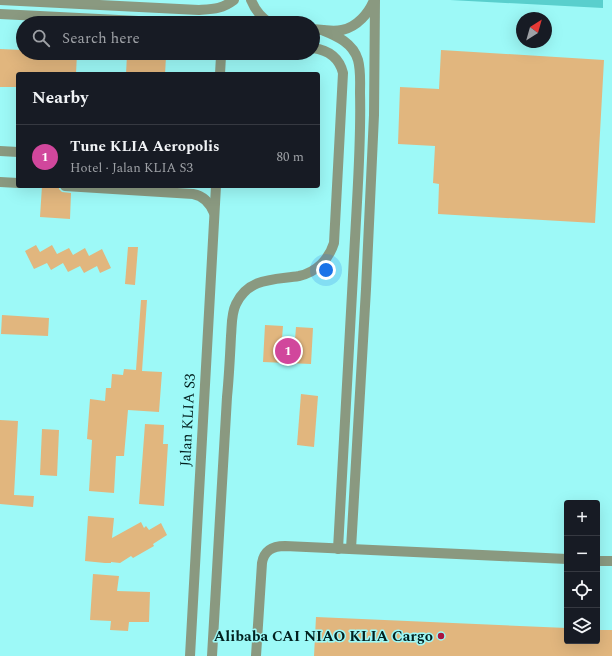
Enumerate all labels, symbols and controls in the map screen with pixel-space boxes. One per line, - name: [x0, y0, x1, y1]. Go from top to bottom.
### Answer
- north arrow: [516, 12, 552, 48]
- search box: [16, 16, 320, 60]
- icon: search: [30, 27, 52, 49]
- text: Search here: [62, 27, 140, 50]
- text: Nearby: [32, 85, 88, 111]
- text: Tune KLIA Aeropolis: [70, 135, 220, 158]
- text: 1: [41, 147, 49, 167]
- text: 80 m: [277, 147, 304, 167]
- text: Hotel · Jalan KLIA S3: [70, 158, 193, 178]
- your location: [316, 260, 336, 280]
- pin: 1: [275, 336, 301, 366]
- street label: Jalan KLIA S3: [174, 372, 202, 467]
- map controls: [564, 500, 600, 644]
- button: +: [564, 500, 600, 536]
- button: −: [564, 536, 600, 572]
- button: locate: [564, 572, 600, 608]
- button: layers: [564, 608, 600, 644]
- place label: Alibaba CAI NIAO KLIA Cargo: [214, 625, 433, 648]
- marker: Alibaba CAI NIAO KLIA Cargo: [436, 631, 446, 641]

